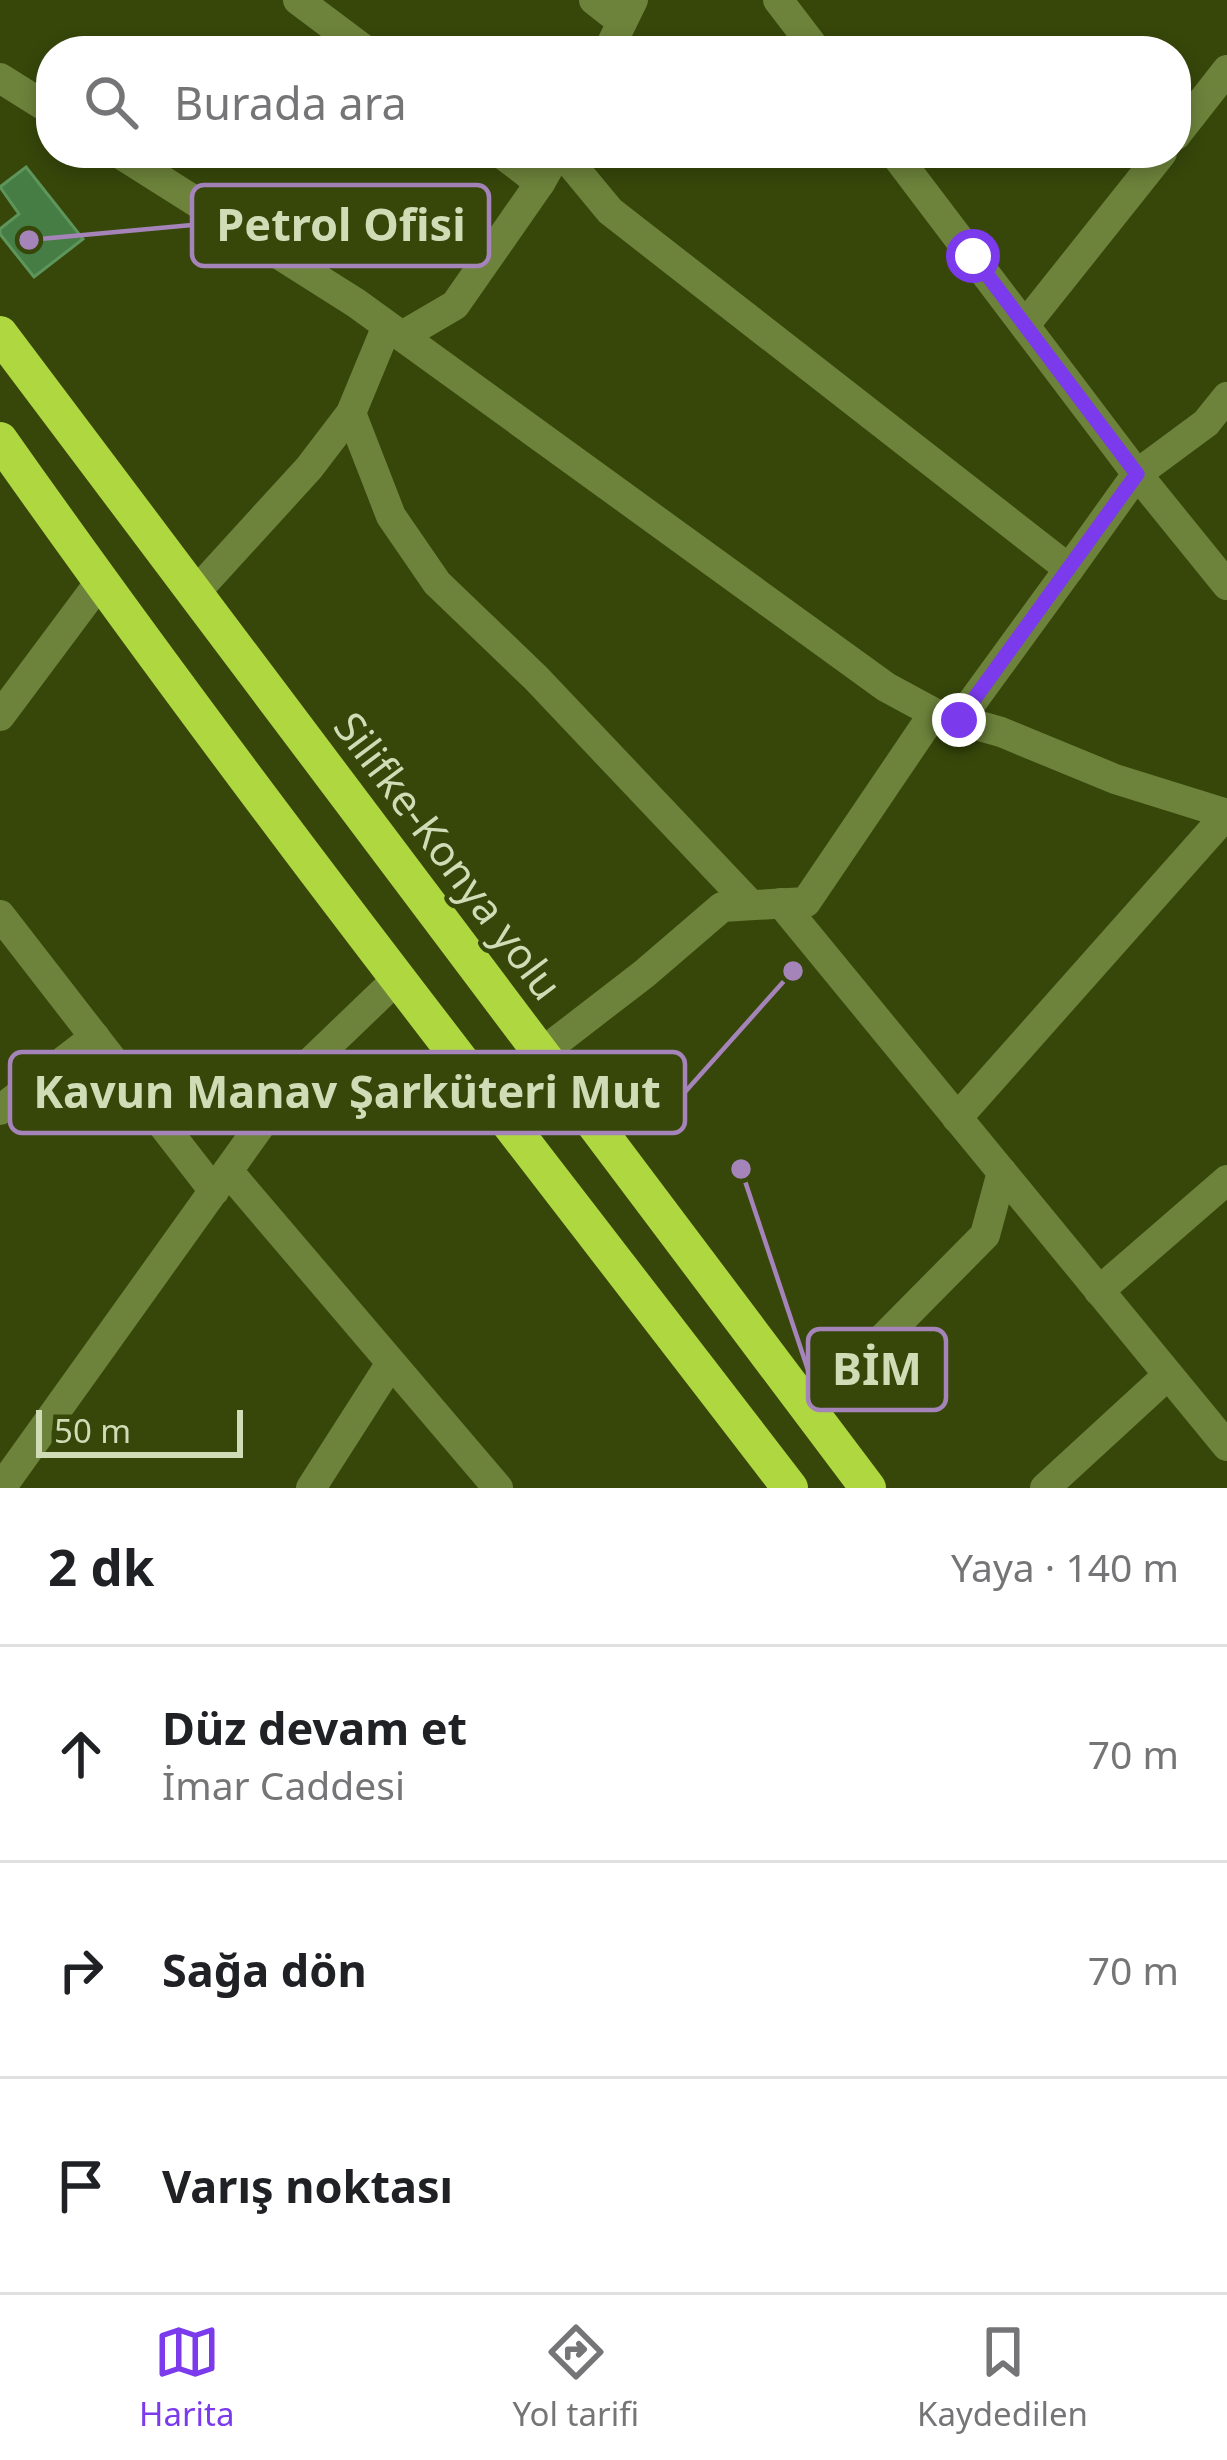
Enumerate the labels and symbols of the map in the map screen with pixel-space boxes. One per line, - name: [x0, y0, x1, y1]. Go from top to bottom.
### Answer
- callout: Petrol Ofisi: [192, 185, 489, 266]
- text: Petrol Ofisi: [216, 193, 466, 254]
- route start: [946, 229, 1000, 283]
- route end: [932, 693, 986, 747]
- street label: Silifke-Konya yolu: [322, 700, 576, 1011]
- callout: Kavun Manav Şarküteri Mut: [10, 1052, 685, 1133]
- text: Kavun Manav Şarküteri Mut: [33, 1060, 661, 1121]
- callout: BİM: [808, 1329, 946, 1410]
- text: BİM: [832, 1337, 922, 1398]
- scale bar: [36, 1404, 243, 1457]

